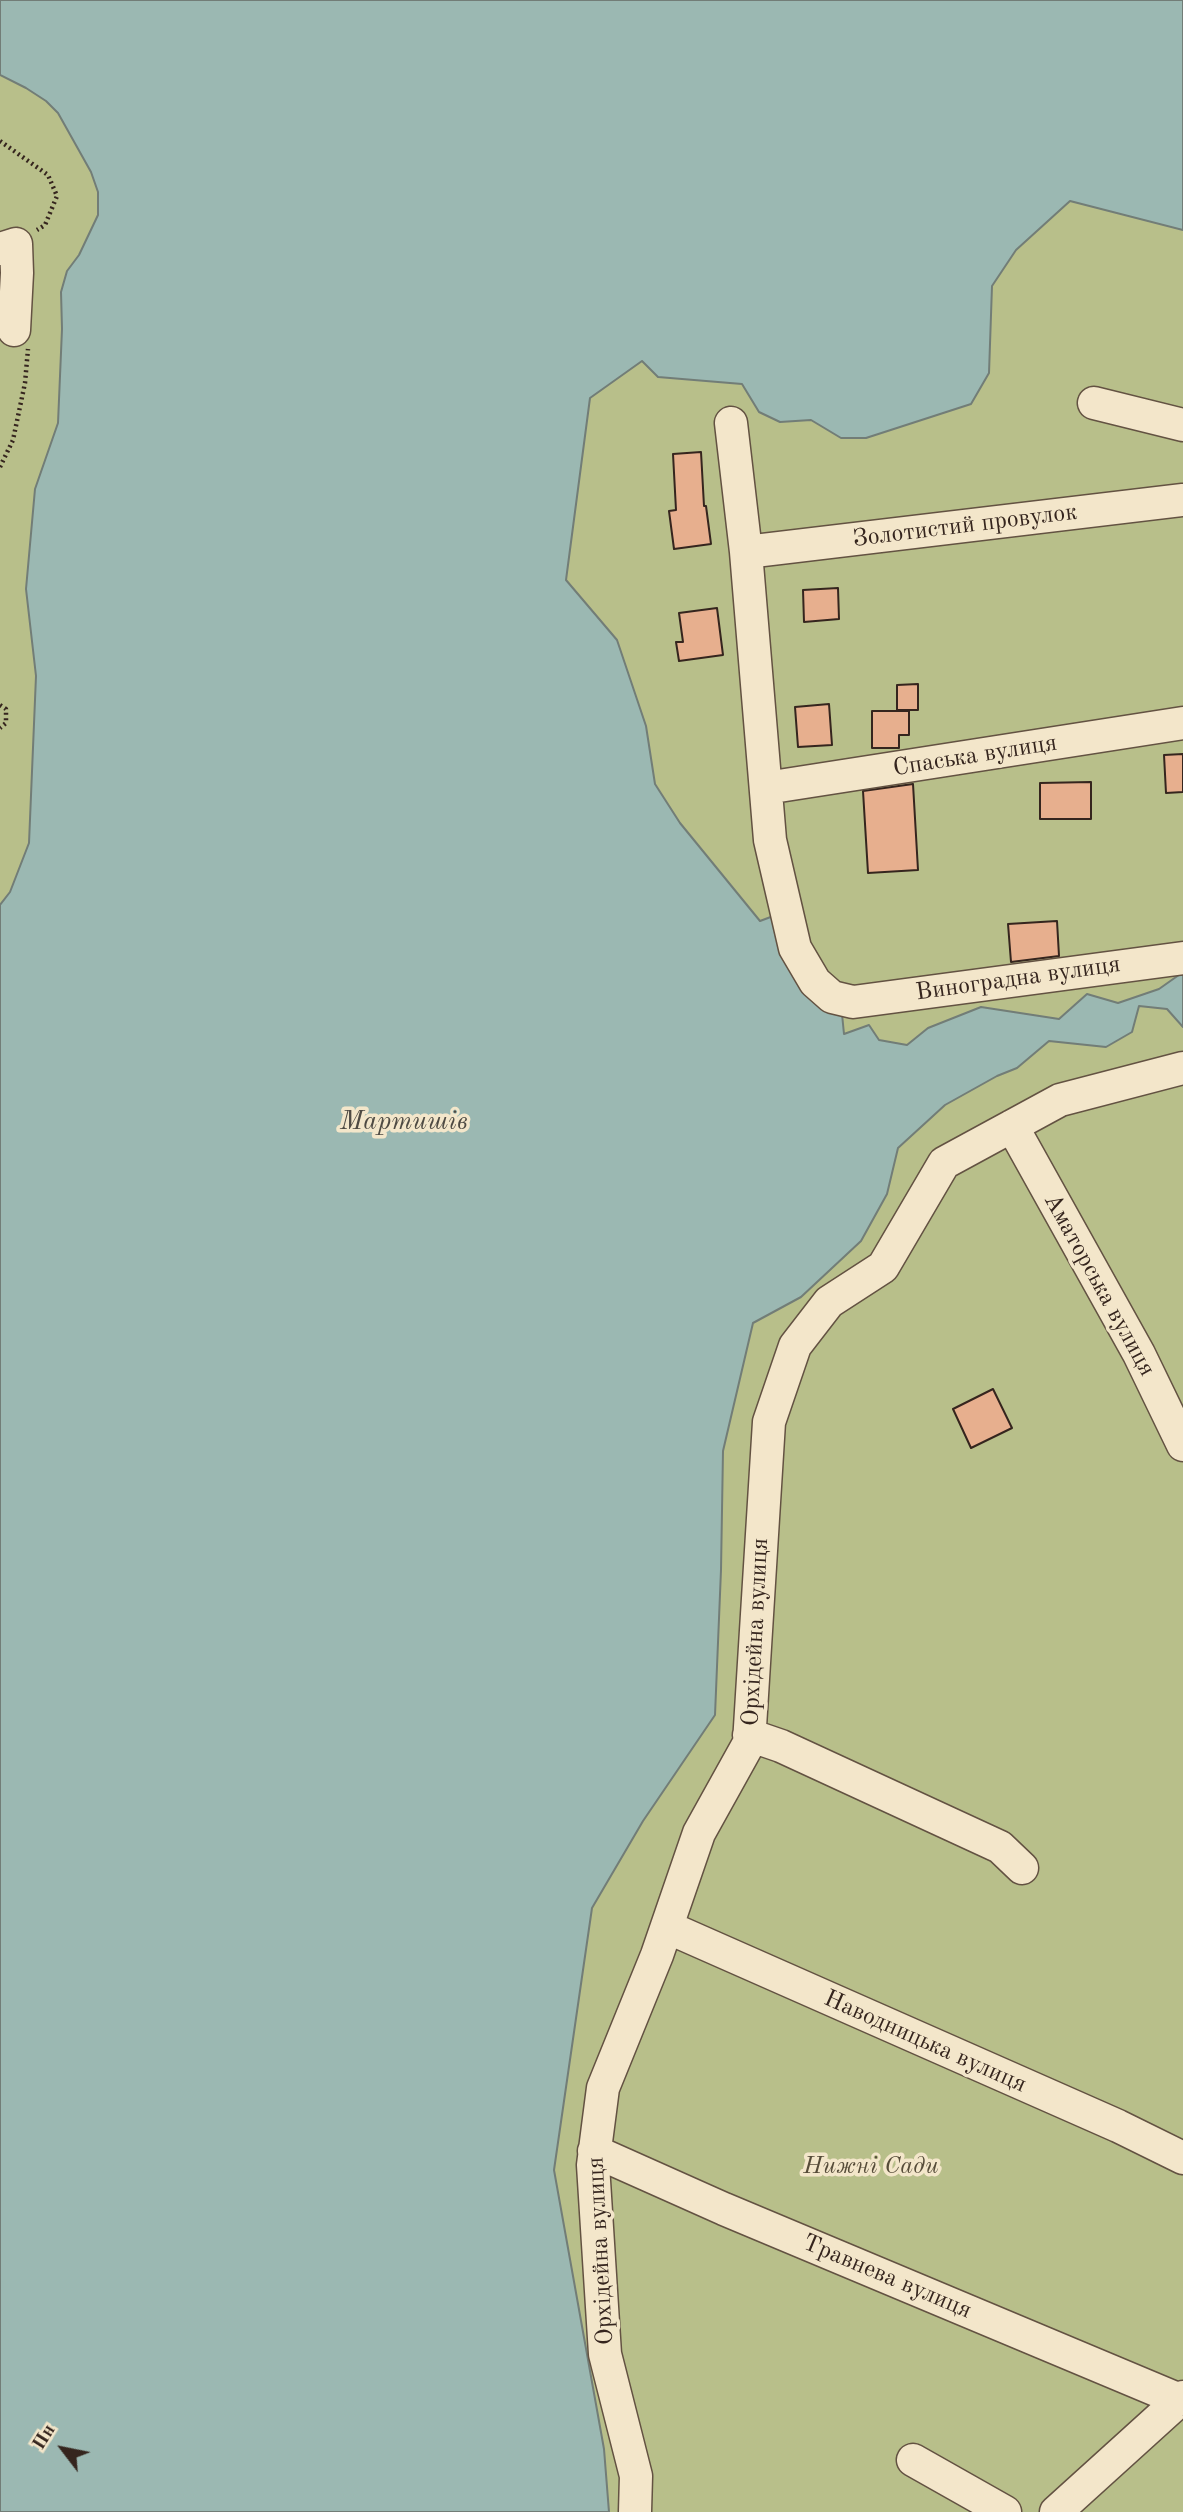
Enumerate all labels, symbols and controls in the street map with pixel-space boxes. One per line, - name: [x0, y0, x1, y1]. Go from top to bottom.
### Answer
- street label: Золотистий провулок: [851, 498, 1079, 554]
- street label: Спаська вулиця: [891, 729, 1059, 783]
- street label: Виноградна вулиця: [914, 950, 1122, 1008]
- water label: Мартишів: [340, 1106, 468, 1138]
- street label: Аматорська вулиця: [1037, 1189, 1161, 1381]
- street label: Орхідейна вулиця: [737, 1537, 775, 1727]
- street label: Наводницька вулиця: [819, 1984, 1031, 2100]
- park label: Нижні Сади: [803, 2153, 939, 2181]
- street label: Орхідейна вулиця: [582, 2156, 620, 2346]
- street label: Травнева вулиця: [798, 2228, 976, 2326]
- north arrow: [28, 2414, 98, 2484]
- text: Пн: [30, 2421, 60, 2454]

